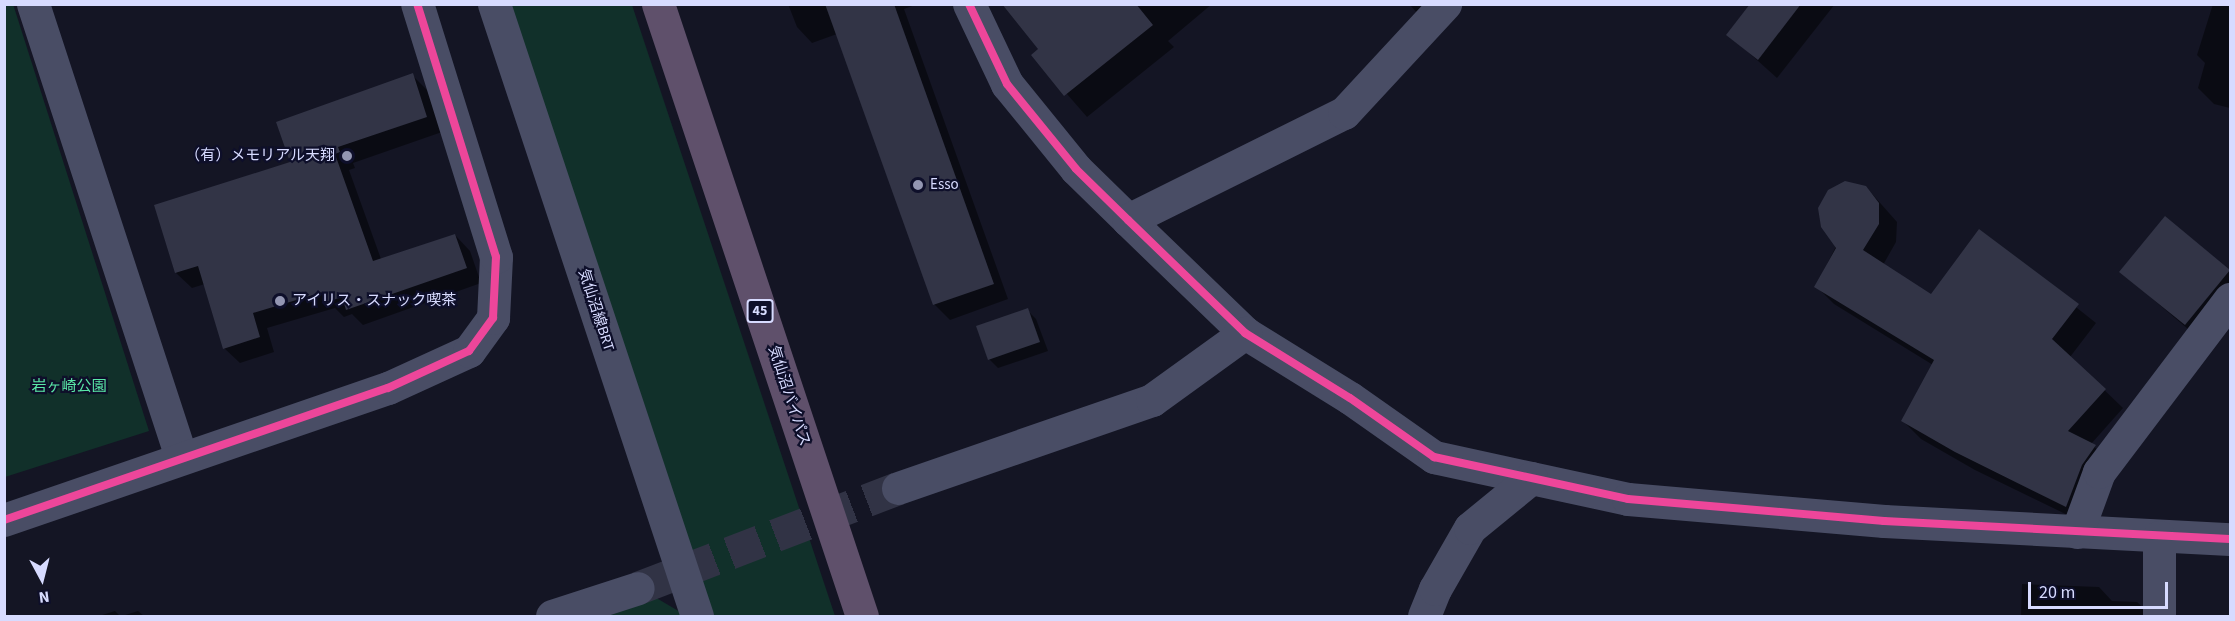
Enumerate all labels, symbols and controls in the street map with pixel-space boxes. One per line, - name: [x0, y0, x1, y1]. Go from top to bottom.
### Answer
- place label: （有）メモリアル天翔: [185, 147, 335, 165]
- marker: （有）メモリアル天翔: [340, 149, 354, 163]
- place label: Esso: [930, 176, 959, 194]
- marker: Esso: [911, 178, 925, 192]
- street label: 気仙沼線BRT: [574, 267, 618, 353]
- place label: アイリス・スナック喫茶: [292, 292, 457, 310]
- marker: アイリス・スナック喫茶: [273, 294, 287, 308]
- road number: 45: [746, 300, 774, 322]
- street label: 気仙沼バイパス: [764, 343, 814, 449]
- park label: 岩ヶ崎公園: [32, 378, 106, 396]
- north arrow: [12, 549, 72, 609]
- scale bar: [2031, 570, 2170, 608]
- text: 20 m: [2039, 580, 2075, 605]
- text: N: [38, 585, 51, 608]

